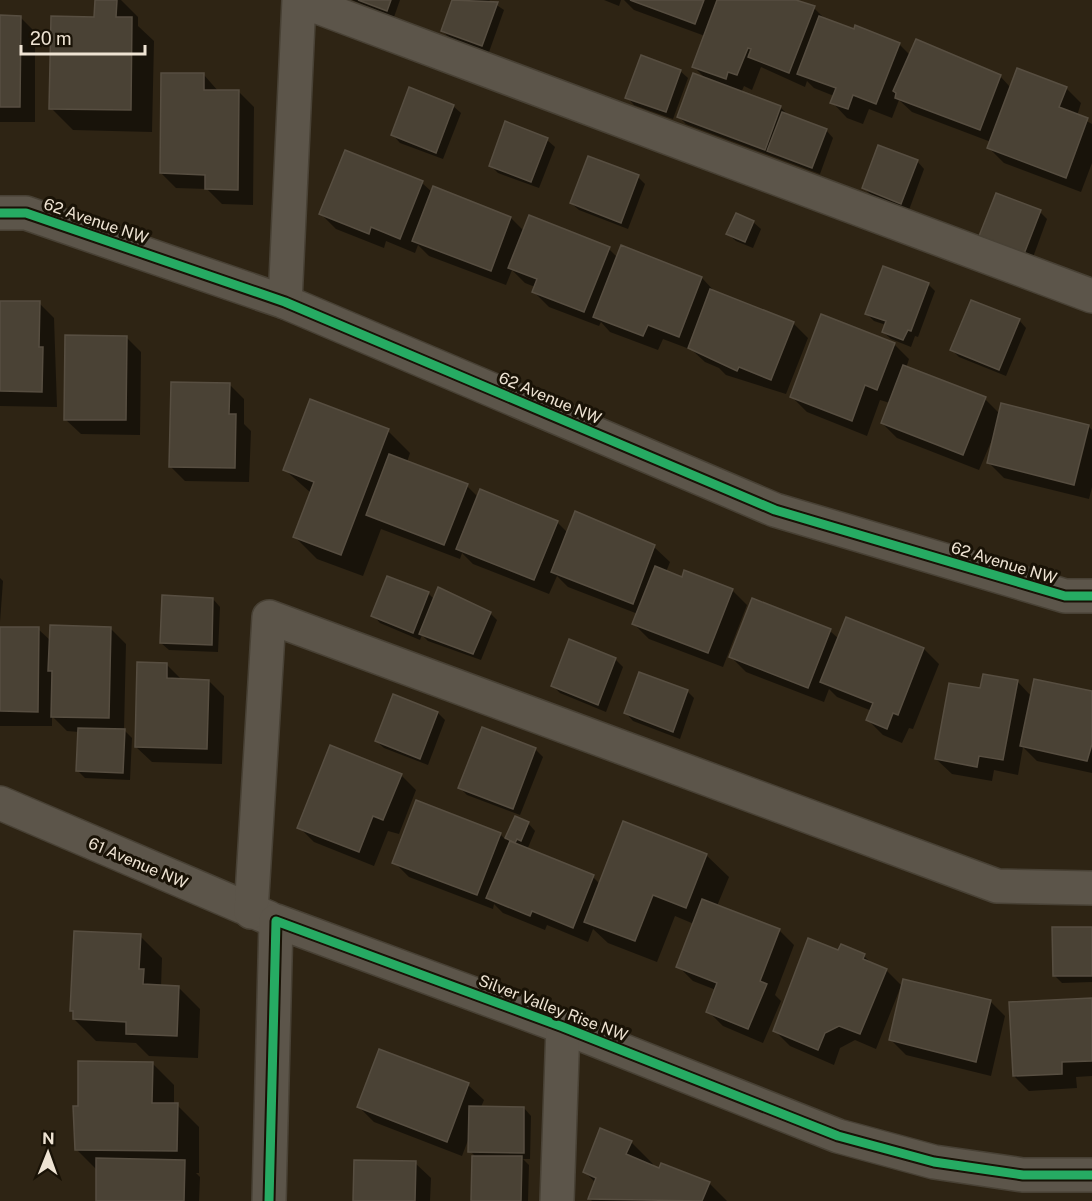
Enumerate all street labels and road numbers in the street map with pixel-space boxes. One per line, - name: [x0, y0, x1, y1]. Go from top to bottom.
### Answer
- street label: 62 Avenue NW: [41, 194, 151, 248]
- street label: 62 Avenue NW: [496, 368, 604, 428]
- street label: 62 Avenue NW: [949, 538, 1059, 588]
- street label: 61 Avenue NW: [85, 833, 191, 893]
- street label: Silver Valley Rise NW: [476, 971, 630, 1045]

